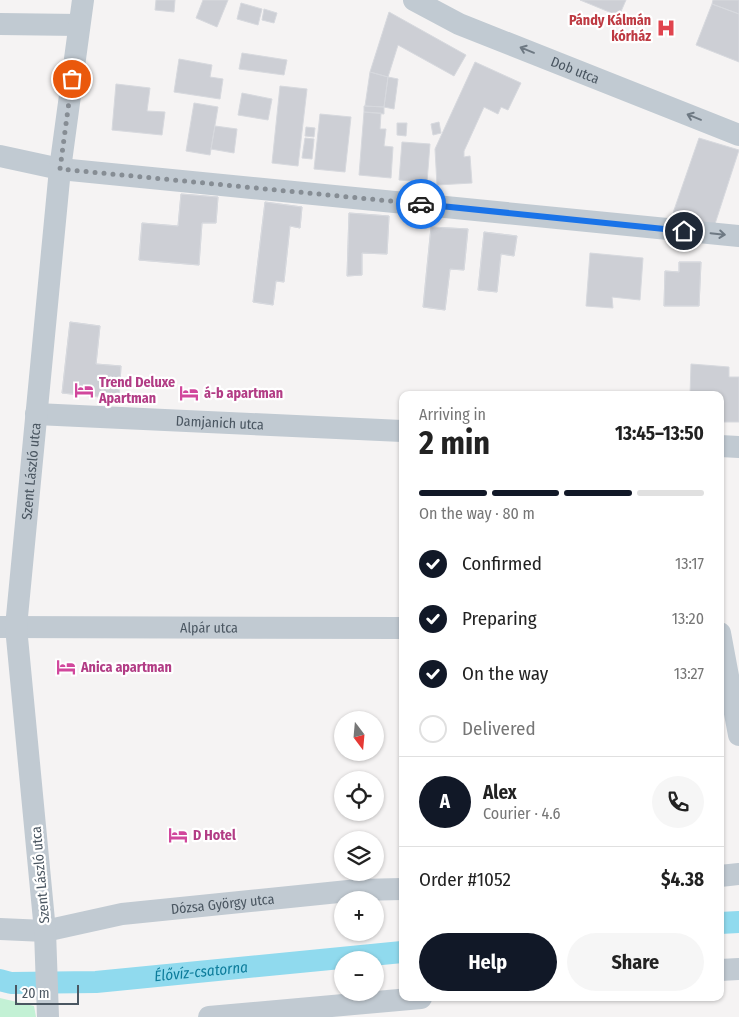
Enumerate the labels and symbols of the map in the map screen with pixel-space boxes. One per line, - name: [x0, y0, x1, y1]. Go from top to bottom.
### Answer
- place label: Pándy Kálmán kórház: [569, 12, 651, 45]
- hospital icon: Pándy Kálmán kórház: [655, 17, 677, 39]
- one-way arrow: [519, 45, 534, 54]
- street label: Dob utca: [548, 53, 602, 88]
- pin: [51, 58, 93, 100]
- one-way arrow: [687, 112, 702, 121]
- courier: [396, 179, 446, 229]
- pin: [663, 210, 705, 252]
- one-way arrow: [710, 229, 726, 239]
- place label: Trend Deluxe Apartman: [98, 374, 175, 407]
- hotel icon: Trend Deluxe Apartman: [73, 379, 95, 401]
- hotel icon: á-b apartman: [178, 382, 200, 404]
- place label: á-b apartman: [204, 385, 283, 402]
- street label: Damjanich utca: [175, 413, 264, 434]
- street label: Szent László utca: [18, 422, 45, 521]
- street label: Alpár utca: [180, 619, 238, 637]
- hotel icon: Anica apartman: [55, 656, 77, 678]
- place label: Anica apartman: [80, 659, 172, 676]
- north arrow: [334, 711, 384, 761]
- hotel icon: D Hotel: [167, 824, 189, 846]
- street label: Szent László utca: [28, 826, 53, 924]
- place label: D Hotel: [193, 827, 236, 844]
- street label: Dózsa György utca: [170, 891, 275, 918]
- water label: Élővíz-csatorna: [153, 958, 249, 985]
- scale bar: [15, 982, 79, 1005]

